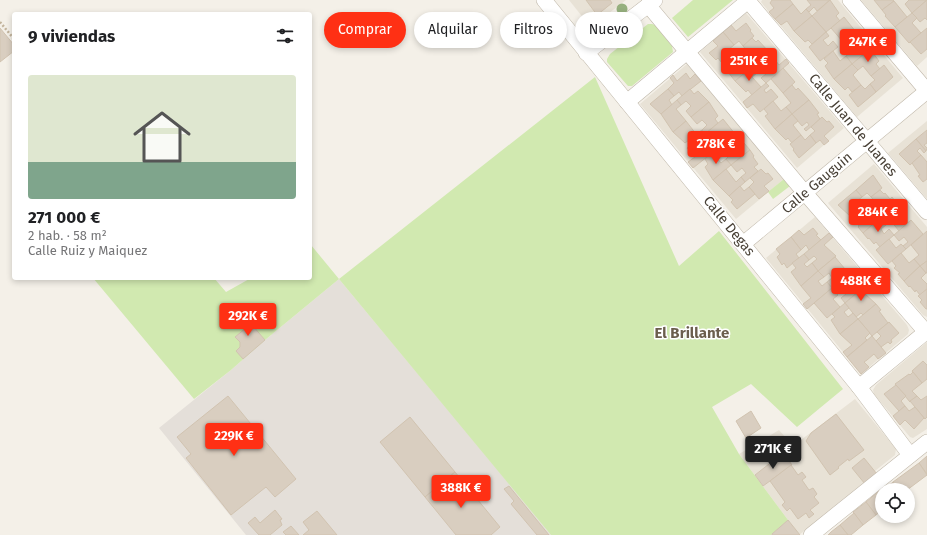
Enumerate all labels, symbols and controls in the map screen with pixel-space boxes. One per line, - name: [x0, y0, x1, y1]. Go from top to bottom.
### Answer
- chip: Comprar: [324, 12, 406, 48]
- chip: Alquilar: [414, 12, 492, 48]
- chip: Filtros: [500, 12, 567, 48]
- chip: Nuevo: [575, 12, 643, 48]
- icon: filters: [274, 25, 296, 47]
- text: 9 viviendas: [28, 26, 115, 47]
- pin: 247K €: [835, 29, 901, 63]
- text: 247K €: [849, 34, 887, 49]
- pin: 251K €: [716, 48, 782, 82]
- text: 251K €: [730, 53, 768, 68]
- street label: Calle Juan de Juanes: [805, 70, 901, 180]
- icon: home: [126, 101, 198, 173]
- pin: 278K €: [683, 131, 749, 165]
- text: 278K €: [696, 136, 736, 151]
- street label: Calle Gauguin: [778, 149, 856, 217]
- street label: Calle Degas: [700, 193, 759, 260]
- pin: 284K €: [845, 199, 911, 233]
- text: 284K €: [858, 204, 898, 219]
- text: 271 000 €: [28, 207, 100, 228]
- text: 2 hab. · 58 m²: [28, 228, 107, 243]
- text: Calle Ruiz y Maiquez: [28, 243, 147, 258]
- pin: 488K €: [828, 268, 894, 302]
- text: 488K €: [840, 273, 882, 288]
- pin: 292K €: [215, 303, 281, 337]
- text: 292K €: [228, 308, 268, 323]
- district label: El Brillante: [655, 324, 729, 342]
- pin: 229K €: [201, 423, 267, 457]
- text: 229K €: [214, 428, 254, 443]
- pin: 271K €: [740, 436, 806, 470]
- text: 271K €: [754, 441, 792, 456]
- pin: 388K €: [428, 475, 494, 509]
- text: 388K €: [441, 480, 481, 495]
- map controls: [875, 483, 915, 523]
- button: locate: [875, 483, 915, 523]

